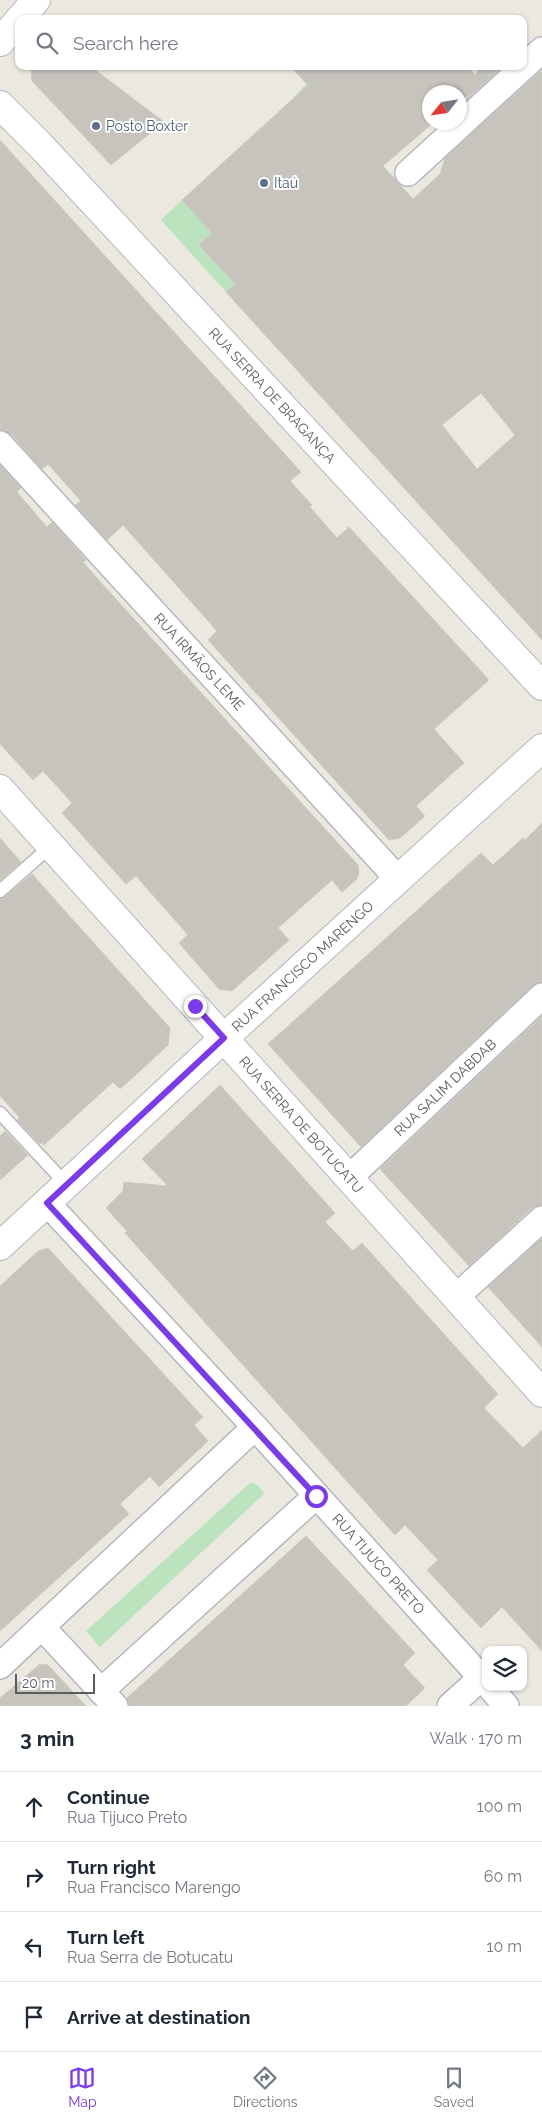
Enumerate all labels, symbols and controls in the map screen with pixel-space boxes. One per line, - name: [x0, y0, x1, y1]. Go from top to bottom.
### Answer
- search box: [15, 15, 527, 70]
- icon: search: [33, 29, 61, 57]
- text: Search here: [73, 32, 179, 54]
- north arrow: [422, 85, 467, 130]
- place label: Posto Boxter: [106, 118, 188, 134]
- marker: Posto Boxter: [90, 120, 102, 132]
- place label: Itaú: [274, 175, 298, 191]
- marker: Itaú: [258, 177, 270, 189]
- street label: RUA SERRA DE BRAGANÇA: [206, 324, 339, 467]
- street label: RUA IRMÃOS LEME: [151, 610, 248, 714]
- street label: RUA FRANCISCO MARENGO: [229, 898, 377, 1035]
- route end: [184, 995, 207, 1018]
- street label: RUA SALIM DABDAB: [391, 1036, 499, 1139]
- street label: RUA SERRA DE BOTUCATU: [236, 1053, 367, 1196]
- route start: [305, 1485, 328, 1508]
- street label: RUA TIJUCO PRETO: [329, 1510, 428, 1617]
- map controls: [482, 1646, 527, 1691]
- button: layers: [482, 1646, 527, 1691]
- scale bar: [15, 1671, 95, 1694]
- text: 20 m: [22, 1675, 54, 1691]
- text: 3 min: [20, 1726, 74, 1751]
- text: Walk · 170 m: [430, 1729, 522, 1748]
- text: Continue: [67, 1786, 150, 1808]
- icon: ahead: [20, 1793, 48, 1821]
- text: 100 m: [477, 1797, 522, 1816]
- text: Rua Tijuco Preto: [67, 1808, 187, 1827]
- text: Turn right: [67, 1856, 156, 1878]
- icon: right: [20, 1863, 48, 1891]
- text: 60 m: [484, 1867, 522, 1886]
- text: Rua Francisco Marengo: [67, 1878, 241, 1897]
- text: Turn left: [67, 1926, 144, 1948]
- icon: left: [20, 1933, 48, 1961]
- text: 10 m: [487, 1937, 522, 1956]
- text: Rua Serra de Botucatu: [67, 1948, 233, 1967]
- icon: arrive: [20, 2003, 48, 2031]
- text: Arrive at destination: [67, 2006, 251, 2028]
- tab: Map: [68, 2064, 97, 2110]
- tab: Directions: [233, 2064, 298, 2110]
- tab: Saved: [434, 2064, 474, 2110]

